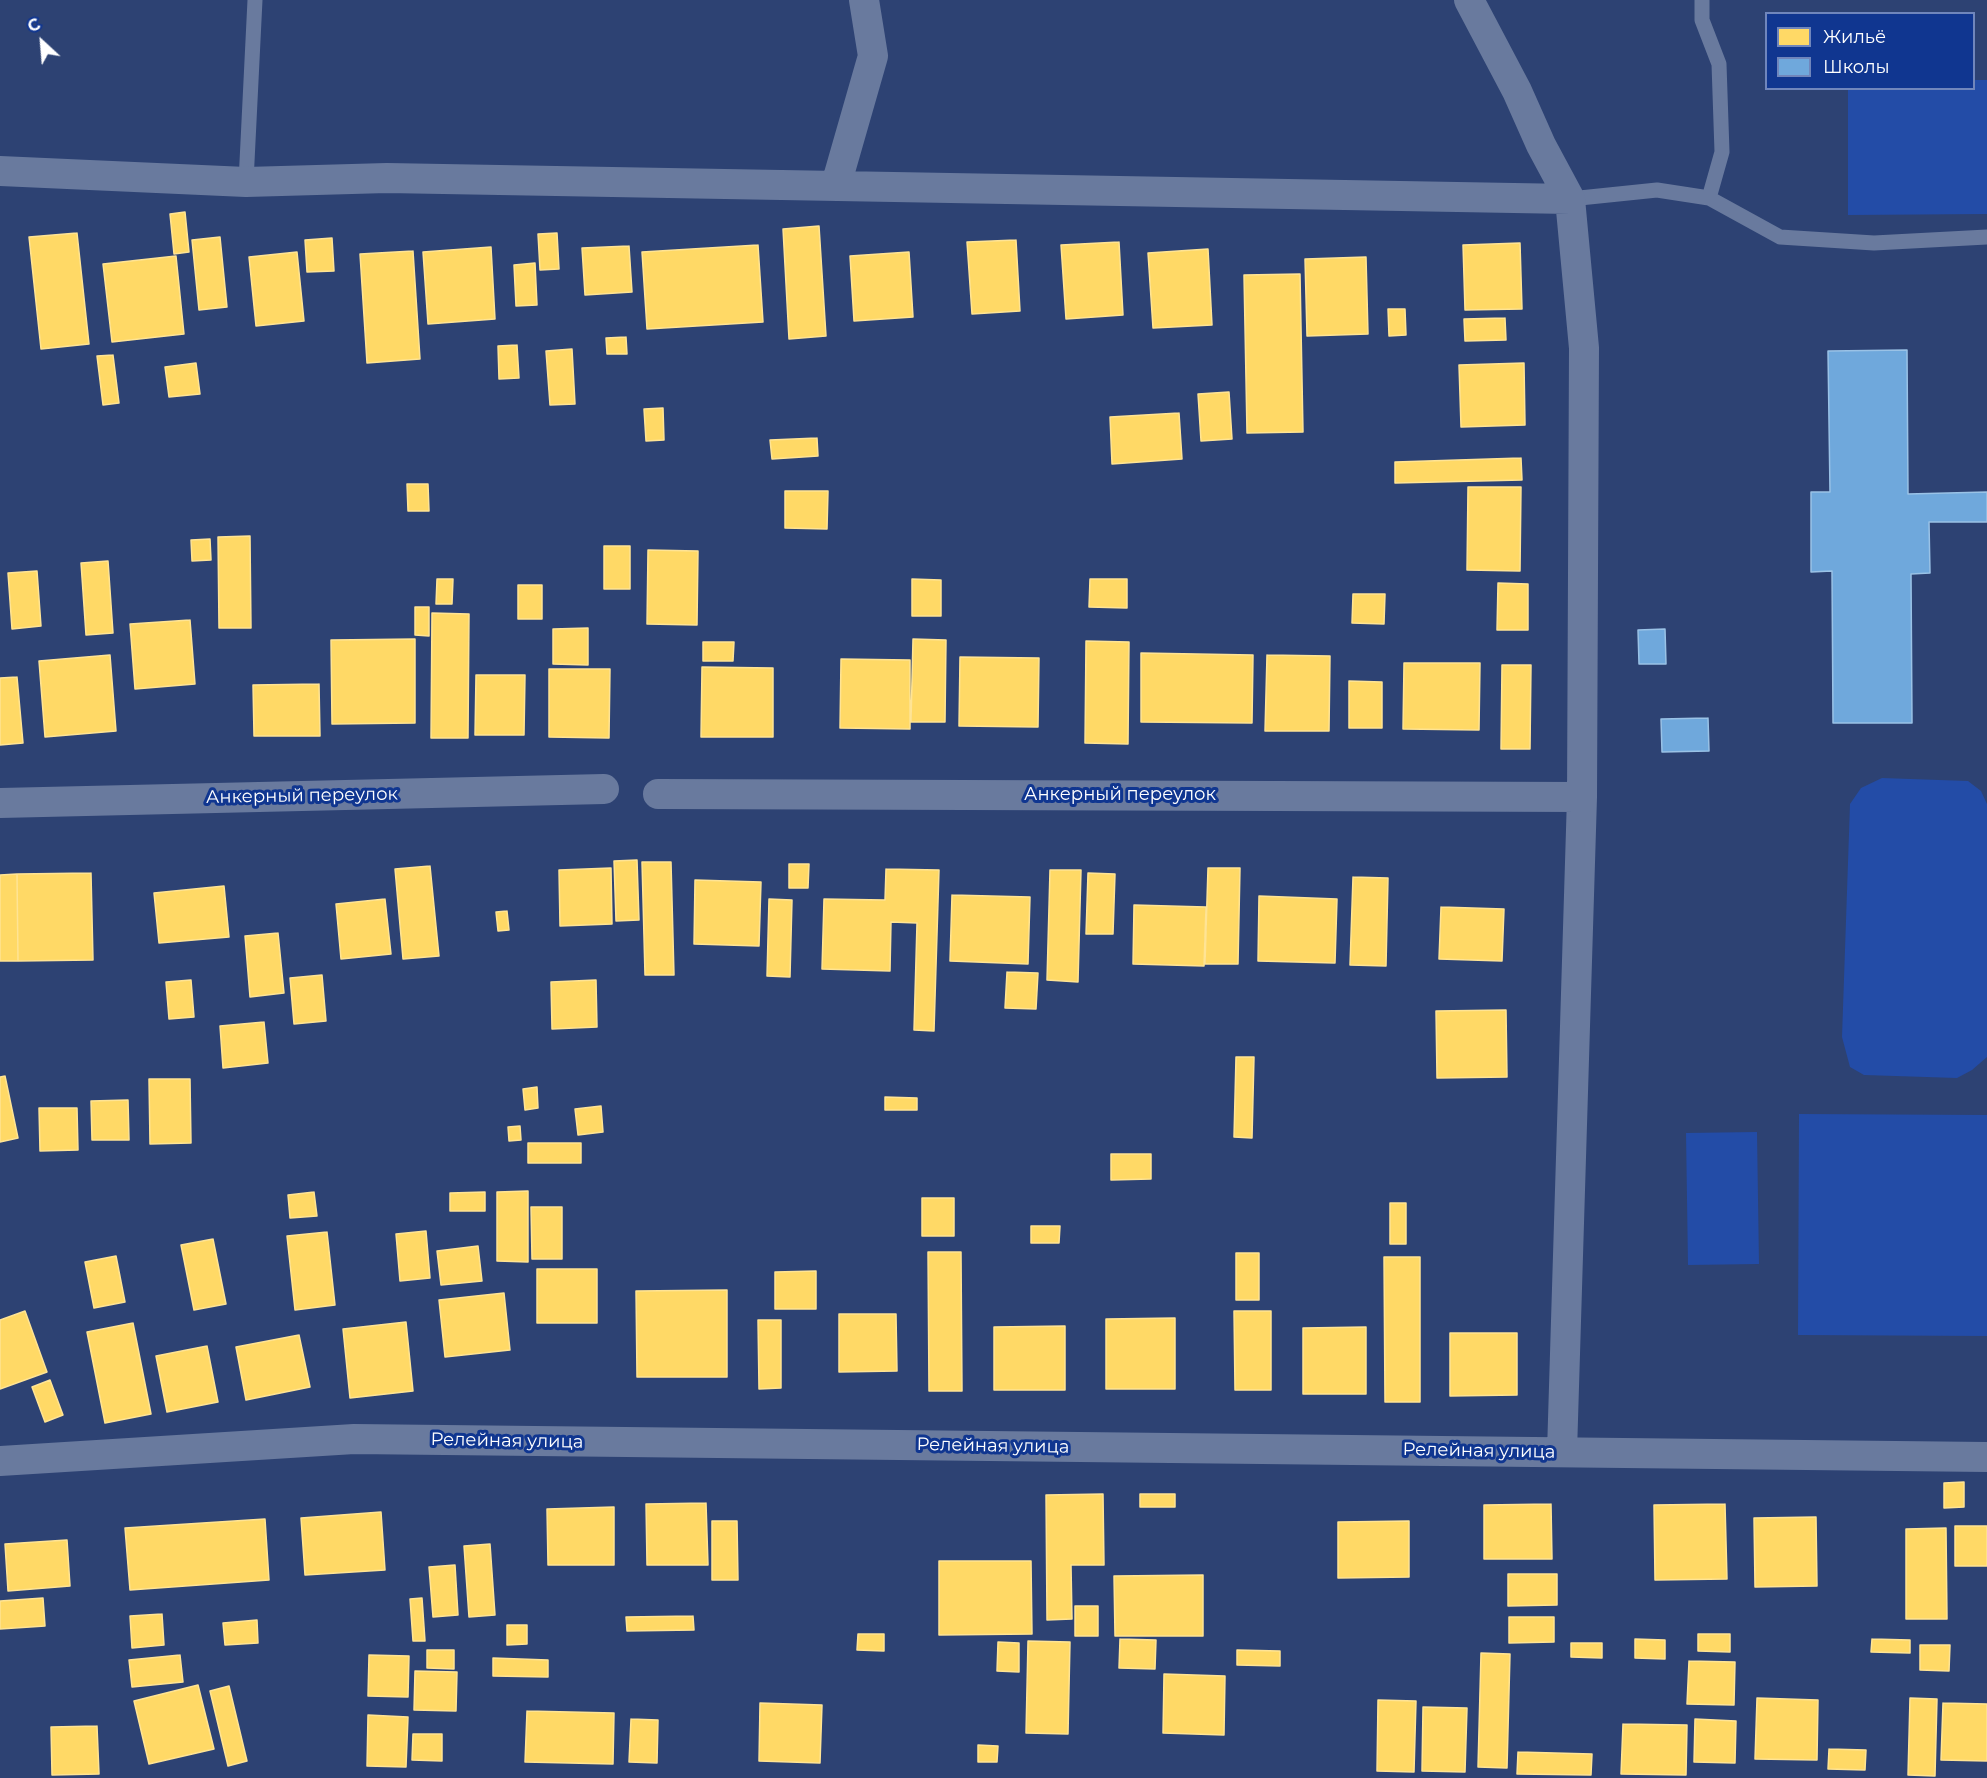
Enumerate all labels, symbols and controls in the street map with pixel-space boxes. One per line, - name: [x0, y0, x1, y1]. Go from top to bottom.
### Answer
- north arrow: [12, 12, 72, 72]
- legend: [1765, 12, 1975, 90]
- text: С: [25, 14, 43, 36]
- text: Жильё: [1823, 26, 1886, 48]
- text: Школы: [1823, 56, 1890, 78]
- street label: Анкерный переулок: [206, 784, 398, 808]
- street label: Анкерный переулок: [1024, 784, 1216, 806]
- street label: Релейная улица: [430, 1429, 584, 1453]
- street label: Релейная улица: [916, 1434, 1070, 1458]
- street label: Релейная улица: [1402, 1439, 1556, 1463]

